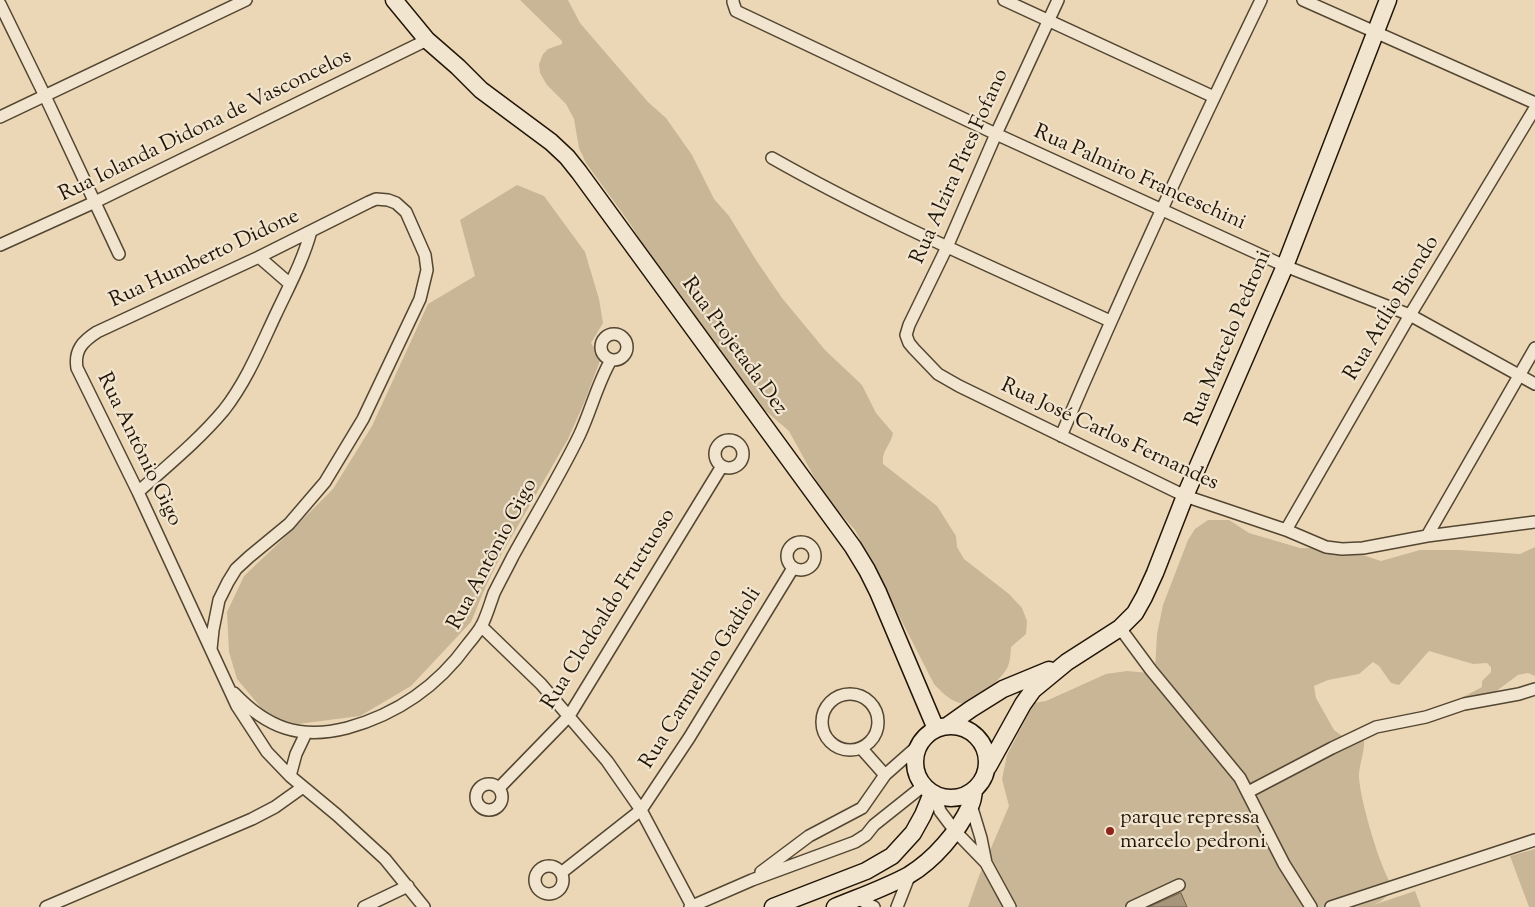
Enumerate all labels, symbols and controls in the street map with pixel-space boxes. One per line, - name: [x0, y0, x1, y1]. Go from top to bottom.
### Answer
- street label: Rua Iolanda Didona de Vasconcelos: [56, 45, 356, 209]
- street label: Rua Alzira Píres Fofano: [907, 66, 1015, 268]
- street label: Rua Palmiro Franceschini: [1029, 121, 1249, 237]
- street label: Rua Humberto Didone: [106, 205, 304, 315]
- street label: Rua Atílio Biondo: [1340, 232, 1446, 386]
- street label: Rua Marcelo Pedroni: [1182, 247, 1278, 431]
- street label: Rua Projetada Dez: [675, 273, 791, 421]
- street label: Rua Antônio Gigo: [90, 369, 186, 531]
- street label: Rua José Carlos Fernandes: [996, 374, 1222, 498]
- street label: Rua Antônio Gigo: [444, 475, 544, 635]
- street label: Rua Clodoaldo Fructuoso: [538, 505, 682, 715]
- street label: Rua Carmelino Gadioli: [636, 584, 768, 774]
- place label: parque repressa marcelo pedroni: [1120, 806, 1266, 856]
- marker: parque repressa marcelo pedroni: [1104, 825, 1116, 837]

